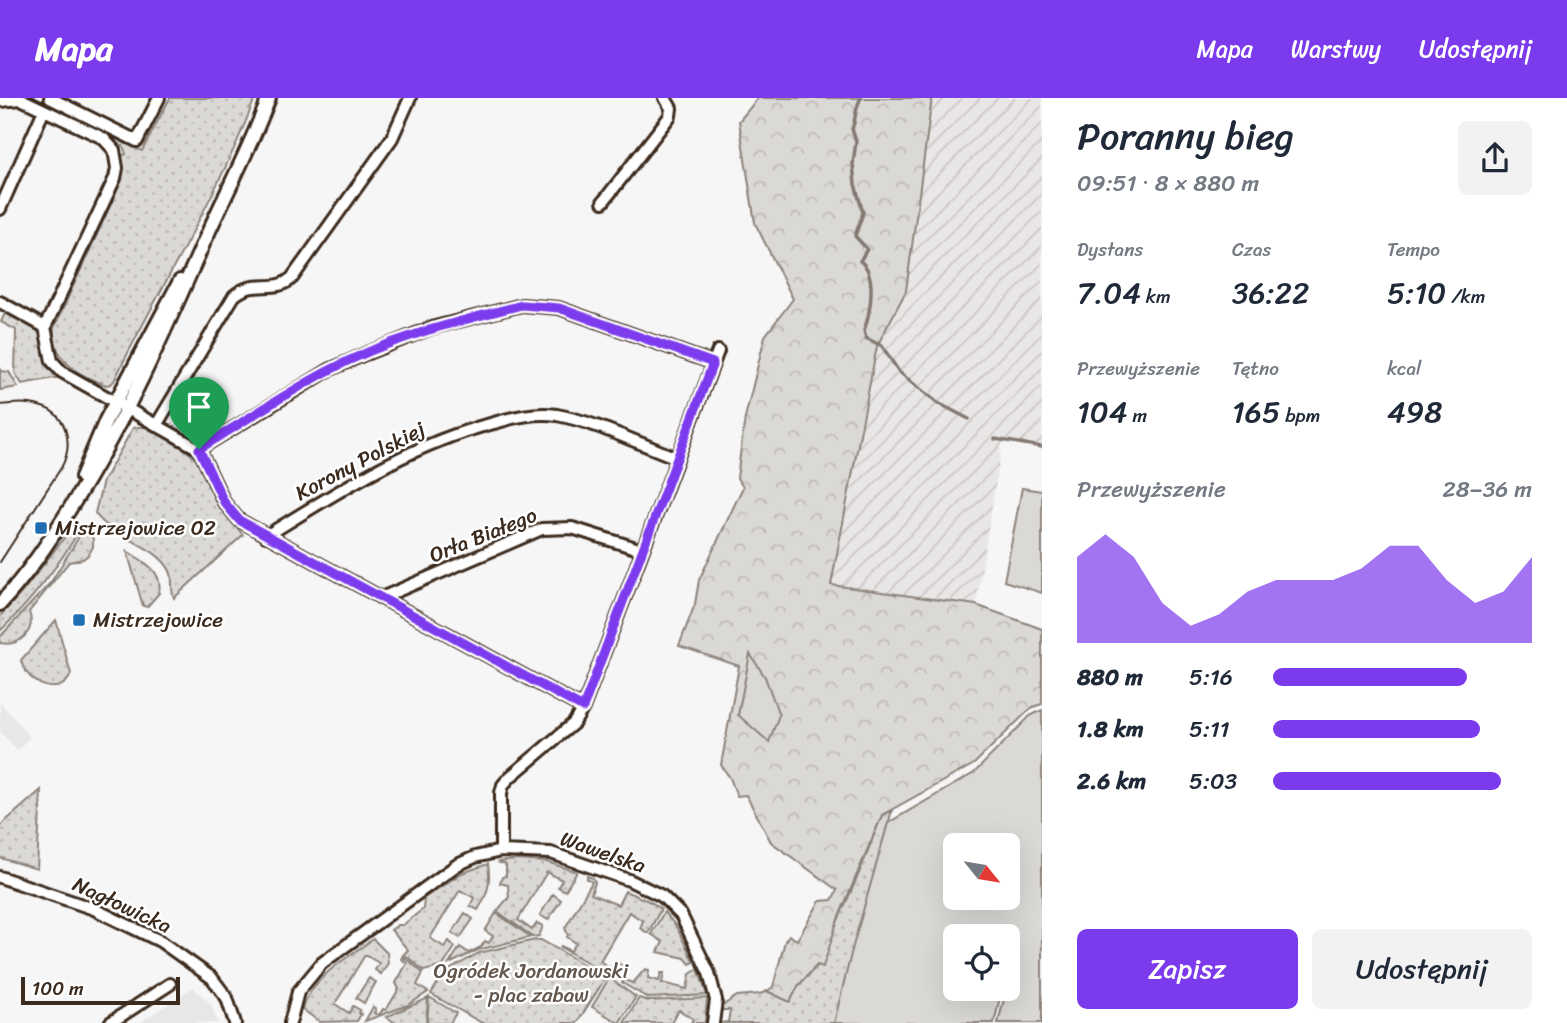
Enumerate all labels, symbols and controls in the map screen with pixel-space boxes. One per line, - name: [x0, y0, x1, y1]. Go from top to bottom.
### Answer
- text: Mapa: [35, 20, 112, 78]
- text: Mapa: [1196, 28, 1253, 70]
- text: Warstwy: [1291, 28, 1381, 70]
- text: Udostępnij: [1419, 28, 1532, 70]
- text: Poranny bieg: [1077, 103, 1294, 170]
- button: share: [1458, 121, 1532, 195]
- text: 09:51 · 8 × 880 m: [1077, 163, 1259, 204]
- text: Dystans: [1077, 233, 1143, 266]
- text: Czas: [1232, 233, 1271, 266]
- text: Tempo: [1387, 233, 1440, 266]
- text: 7.04: [1077, 266, 1141, 320]
- text: 36:22: [1232, 266, 1309, 320]
- text: 5:10: [1387, 266, 1446, 320]
- text: km: [1141, 280, 1171, 313]
- text: /km: [1446, 280, 1485, 313]
- text: Przewyższenie: [1077, 352, 1200, 385]
- text: Tętno: [1232, 352, 1279, 385]
- text: kcal: [1387, 352, 1422, 385]
- pin: [169, 377, 229, 449]
- text: 104: [1077, 385, 1128, 439]
- text: 165: [1232, 385, 1280, 439]
- text: 498: [1387, 385, 1442, 439]
- icon: arrive: [180, 388, 218, 426]
- text: m: [1128, 399, 1147, 432]
- text: bpm: [1280, 399, 1320, 432]
- street label: Korony Polskiej: [288, 410, 432, 511]
- text: Przewyższenie: [1077, 469, 1226, 510]
- text: 28–36 m: [1442, 469, 1532, 510]
- street label: Orła Białego: [423, 496, 543, 574]
- place label: Mistrzejowice 02: [55, 509, 216, 547]
- marker: Mistrzejowice 02: [33, 520, 49, 536]
- place label: Mistrzejowice: [93, 601, 223, 639]
- marker: Mistrzejowice: [71, 612, 87, 628]
- text: 880 m: [1077, 657, 1143, 698]
- text: 5:16: [1189, 657, 1233, 698]
- text: 1.8 km: [1077, 709, 1144, 750]
- text: 5:11: [1189, 709, 1230, 750]
- text: 2.6 km: [1077, 761, 1146, 802]
- text: 5:03: [1189, 761, 1237, 802]
- street label: Wawelska: [555, 820, 651, 884]
- north arrow: [943, 833, 1020, 910]
- map controls: [943, 833, 1020, 1001]
- street label: Nagłowicka: [66, 865, 178, 945]
- button: locate: [943, 924, 1020, 1001]
- button: Zapisz: [1077, 929, 1298, 1009]
- button: Udostępnij: [1312, 929, 1532, 1009]
- park label: Ogródek Jordanowski - plac zabaw: [434, 952, 630, 1014]
- text: 100 m: [32, 972, 84, 1005]
- scale bar: [21, 974, 180, 1006]

